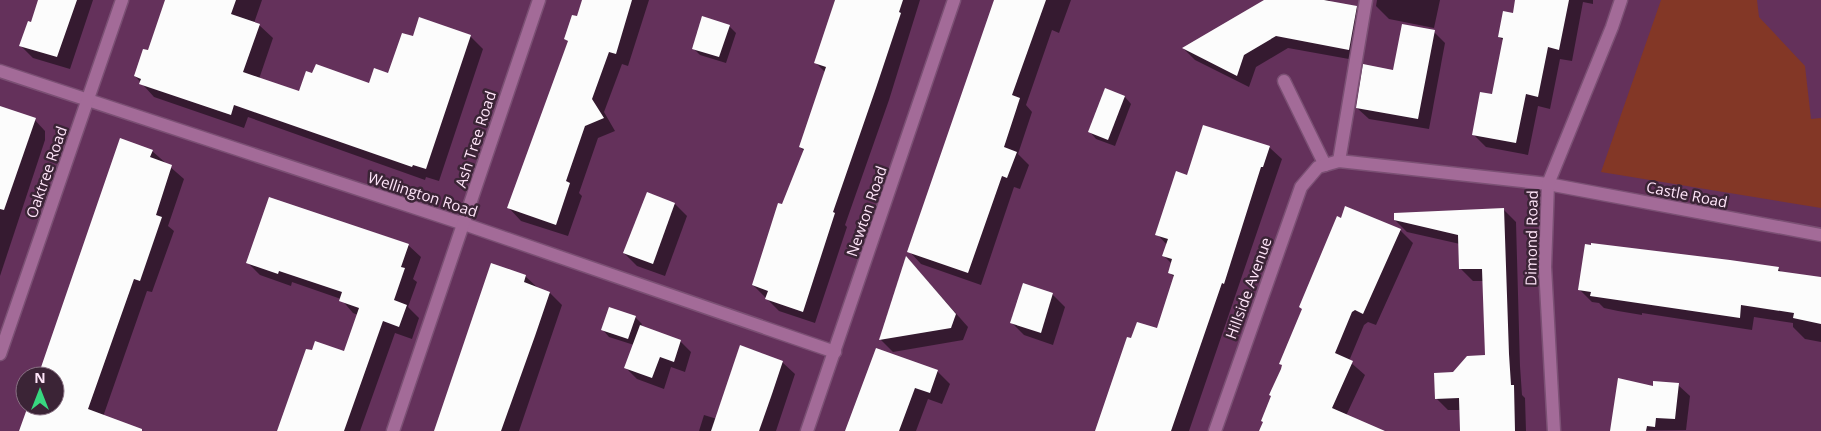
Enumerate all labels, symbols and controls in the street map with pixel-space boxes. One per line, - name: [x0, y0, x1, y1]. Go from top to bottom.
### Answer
- street label: Ash Tree Road: [450, 88, 500, 190]
- street label: Oaktree Road: [21, 123, 71, 221]
- street label: Newton Road: [841, 163, 891, 259]
- street label: Wellington Road: [366, 167, 480, 221]
- street label: Castle Road: [1645, 176, 1729, 212]
- street label: Dimond Road: [1520, 190, 1542, 286]
- street label: Hillside Avenue: [1220, 234, 1276, 342]
- north arrow: [15, 366, 65, 416]
- text: N: [34, 368, 46, 387]

